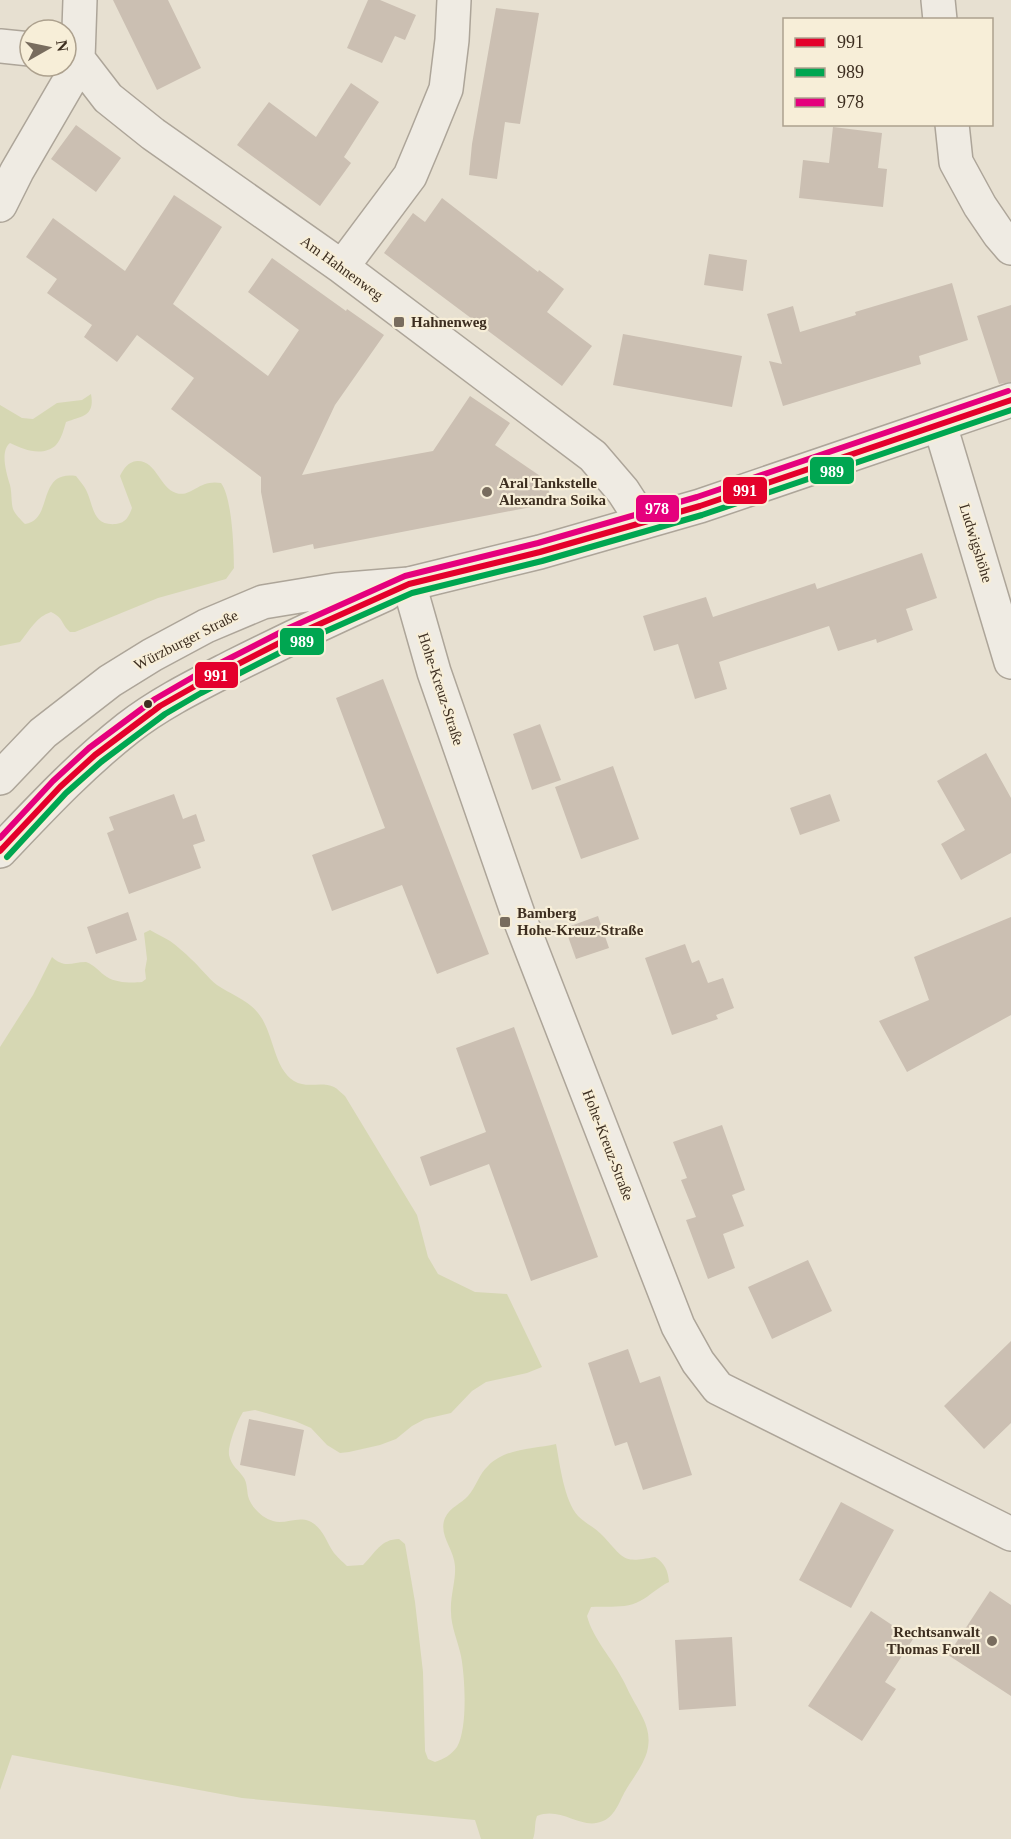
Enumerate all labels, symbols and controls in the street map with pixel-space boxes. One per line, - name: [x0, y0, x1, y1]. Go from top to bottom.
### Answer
- north arrow: [18, 18, 78, 78]
- legend: [783, 18, 993, 126]
- text: 991: [837, 32, 864, 52]
- text: N: [53, 39, 72, 53]
- text: 989: [837, 62, 864, 82]
- text: 978: [837, 92, 864, 112]
- street label: Am Hahnenweg: [298, 233, 387, 304]
- place label: Hahnenweg: [411, 314, 487, 330]
- marker: Hahnenweg: [392, 315, 406, 329]
- line badge: 989: [809, 456, 855, 485]
- text: 989: [820, 463, 844, 480]
- place label: Aral Tankstelle Alexandra Soika: [499, 475, 607, 508]
- line badge: 991: [722, 476, 768, 505]
- text: 991: [733, 482, 757, 499]
- marker: Aral Tankstelle Alexandra Soika: [480, 485, 494, 499]
- line badge: 978: [635, 494, 680, 523]
- text: 978: [645, 500, 669, 517]
- street label: Ludwigshöhe: [956, 502, 996, 585]
- street label: Würzburger Straße: [131, 607, 241, 673]
- line badge: 989: [279, 627, 325, 656]
- street label: Hohe-Kreuz-Straße: [415, 631, 467, 748]
- text: 989: [290, 633, 314, 650]
- line badge: 991: [194, 661, 239, 689]
- text: 991: [204, 667, 228, 684]
- unlabelled marker: [142, 698, 154, 710]
- place label: Bamberg Hohe-Kreuz-Straße: [517, 905, 644, 938]
- marker: Bamberg Hohe-Kreuz-Straße: [498, 915, 512, 929]
- street label: Hohe-Kreuz-Straße: [579, 1087, 637, 1203]
- place label: Rechtsanwalt Thomas Forell: [887, 1624, 980, 1657]
- marker: Rechtsanwalt Thomas Forell: [985, 1634, 999, 1648]

